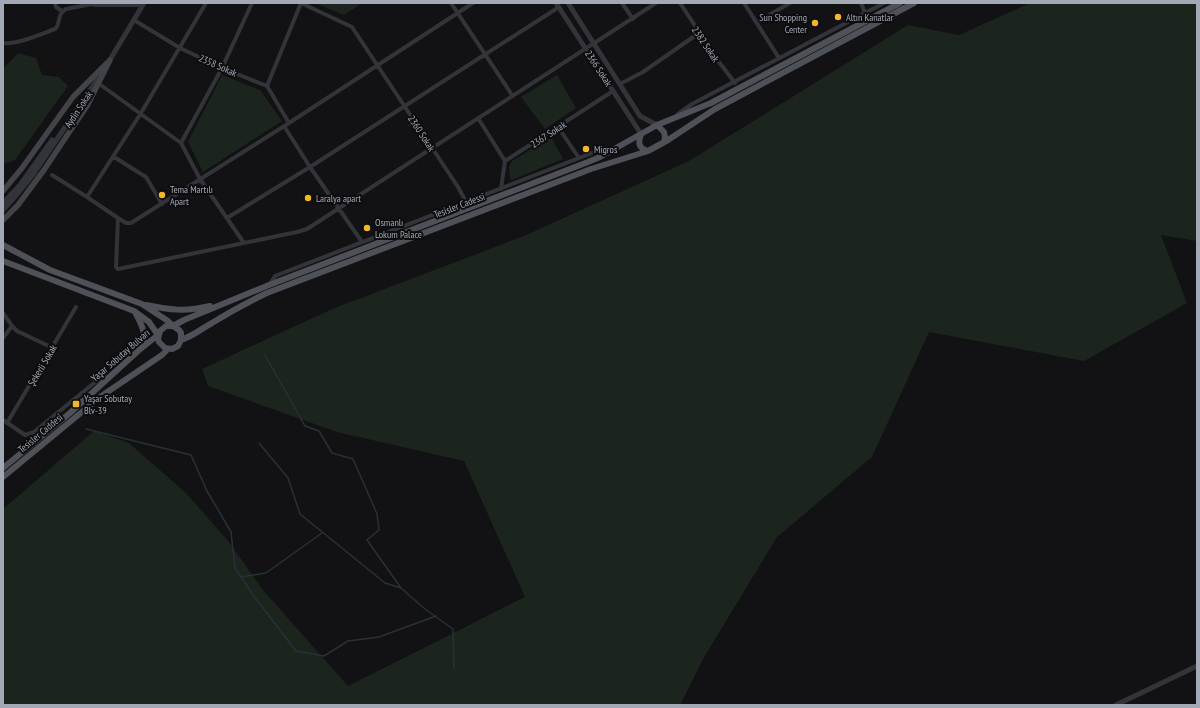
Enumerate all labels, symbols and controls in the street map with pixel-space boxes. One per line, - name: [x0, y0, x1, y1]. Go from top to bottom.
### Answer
- place label: Sun Shopping Center: [759, 11, 807, 36]
- place label: Altın Kanatlar: [846, 11, 894, 24]
- marker: Altın Kanatlar: [833, 12, 843, 22]
- marker: Sun Shopping Center: [810, 18, 820, 28]
- street label: 2382 Sokak: [689, 24, 722, 65]
- street label: 2366 Sokak: [582, 48, 615, 89]
- street label: 2358 Sokak: [197, 51, 239, 80]
- street label: Aydin Sokak: [61, 88, 95, 130]
- street label: 2360 Sokak: [405, 113, 438, 154]
- street label: 2367 Sokak: [528, 118, 569, 151]
- place label: Migros: [594, 143, 618, 156]
- marker: Migros: [581, 144, 591, 154]
- place label: Tema Martılı Apart: [170, 183, 213, 208]
- marker: Tema Martılı Apart: [157, 190, 167, 200]
- street label: Tesisler Cadessi: [432, 190, 487, 221]
- place label: Laralya apart: [316, 192, 361, 205]
- marker: Laralya apart: [303, 193, 313, 203]
- place label: Osmanlı Lokum Palace: [375, 216, 422, 241]
- marker: Osmanlı Lokum Palace: [362, 223, 372, 233]
- street label: Yaşar Sobutay Bulvarı: [88, 326, 153, 385]
- street label: Şekerli Sokak: [25, 342, 60, 388]
- place label: Yaşar Sobutay Blv-39: [84, 392, 132, 417]
- marker: Yaşar Sobutay Blv-39: [71, 399, 81, 409]
- street label: Tesisler Caddesi: [15, 411, 65, 456]

